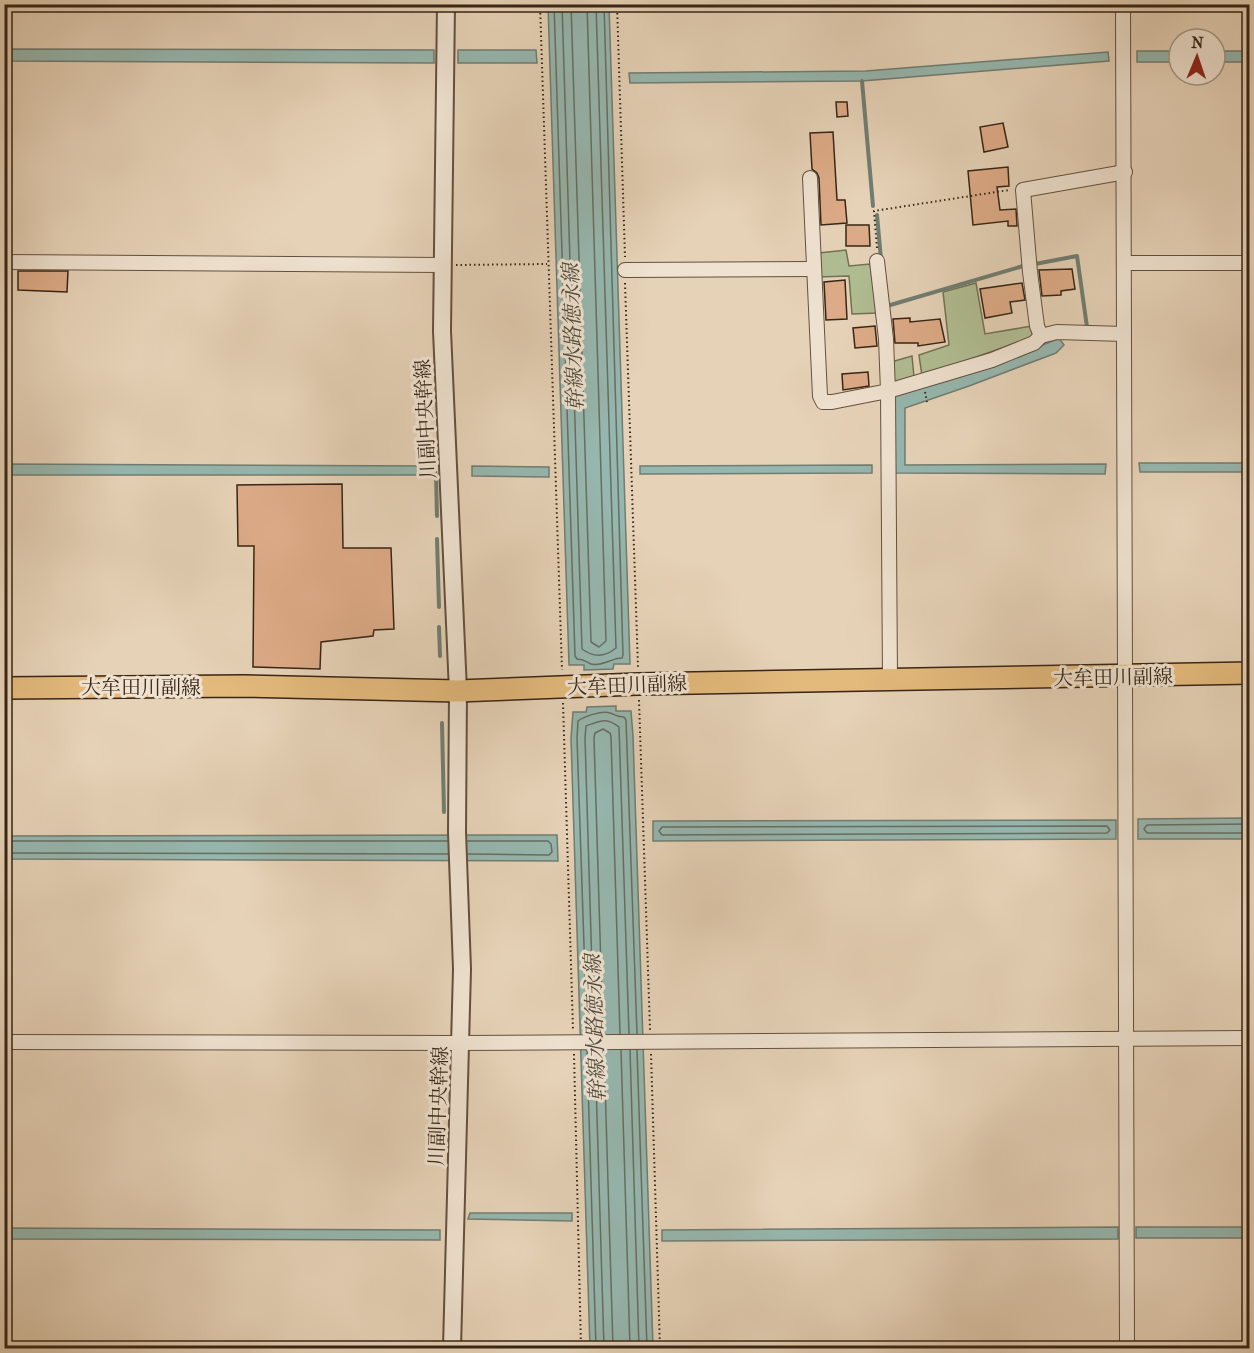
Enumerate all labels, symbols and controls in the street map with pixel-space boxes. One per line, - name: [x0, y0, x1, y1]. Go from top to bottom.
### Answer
- north arrow: [1167, 27, 1227, 87]
- text: N: [1191, 33, 1205, 52]
- water label: 幹線水路徳永線: [558, 260, 588, 411]
- street label: 川副中央幹線: [411, 358, 440, 479]
- street label: 大牟田川副線: [1053, 665, 1173, 690]
- street label: 大牟田川副線: [567, 672, 687, 699]
- street label: 大牟田川副線: [81, 676, 201, 699]
- water label: 幹線水路徳永線: [580, 951, 610, 1102]
- street label: 川副中央幹線: [425, 1046, 452, 1166]

